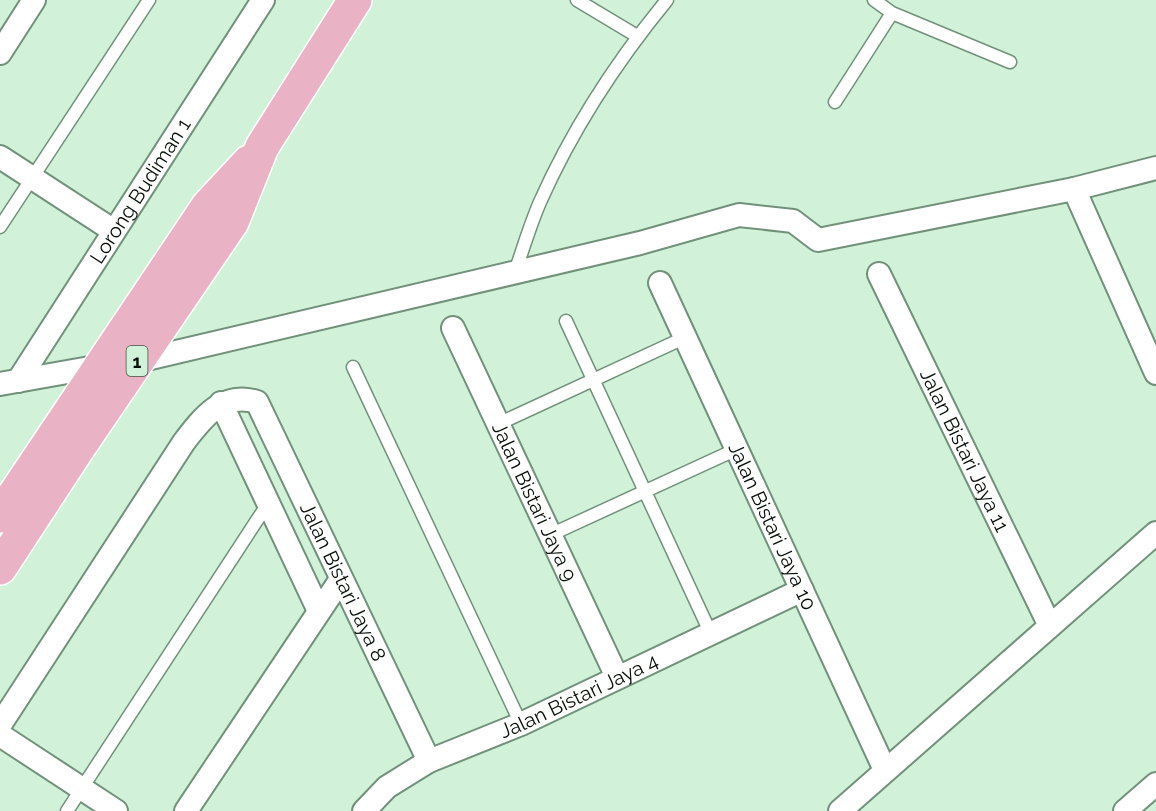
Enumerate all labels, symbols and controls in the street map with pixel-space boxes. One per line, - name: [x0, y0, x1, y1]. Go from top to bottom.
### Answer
- street label: Lorong Budiman 1: [85, 113, 196, 268]
- road number: 1: [126, 346, 148, 376]
- street label: Jalan Bistari Jaya 11: [915, 365, 1015, 536]
- street label: Jalan Bistari Jaya 9: [487, 418, 582, 585]
- street label: Jalan Bistari Jaya 10: [723, 439, 821, 614]
- street label: Jalan Bistari Jaya 8: [295, 499, 391, 665]
- street label: Jalan Bistari Jaya 4: [496, 648, 662, 743]

